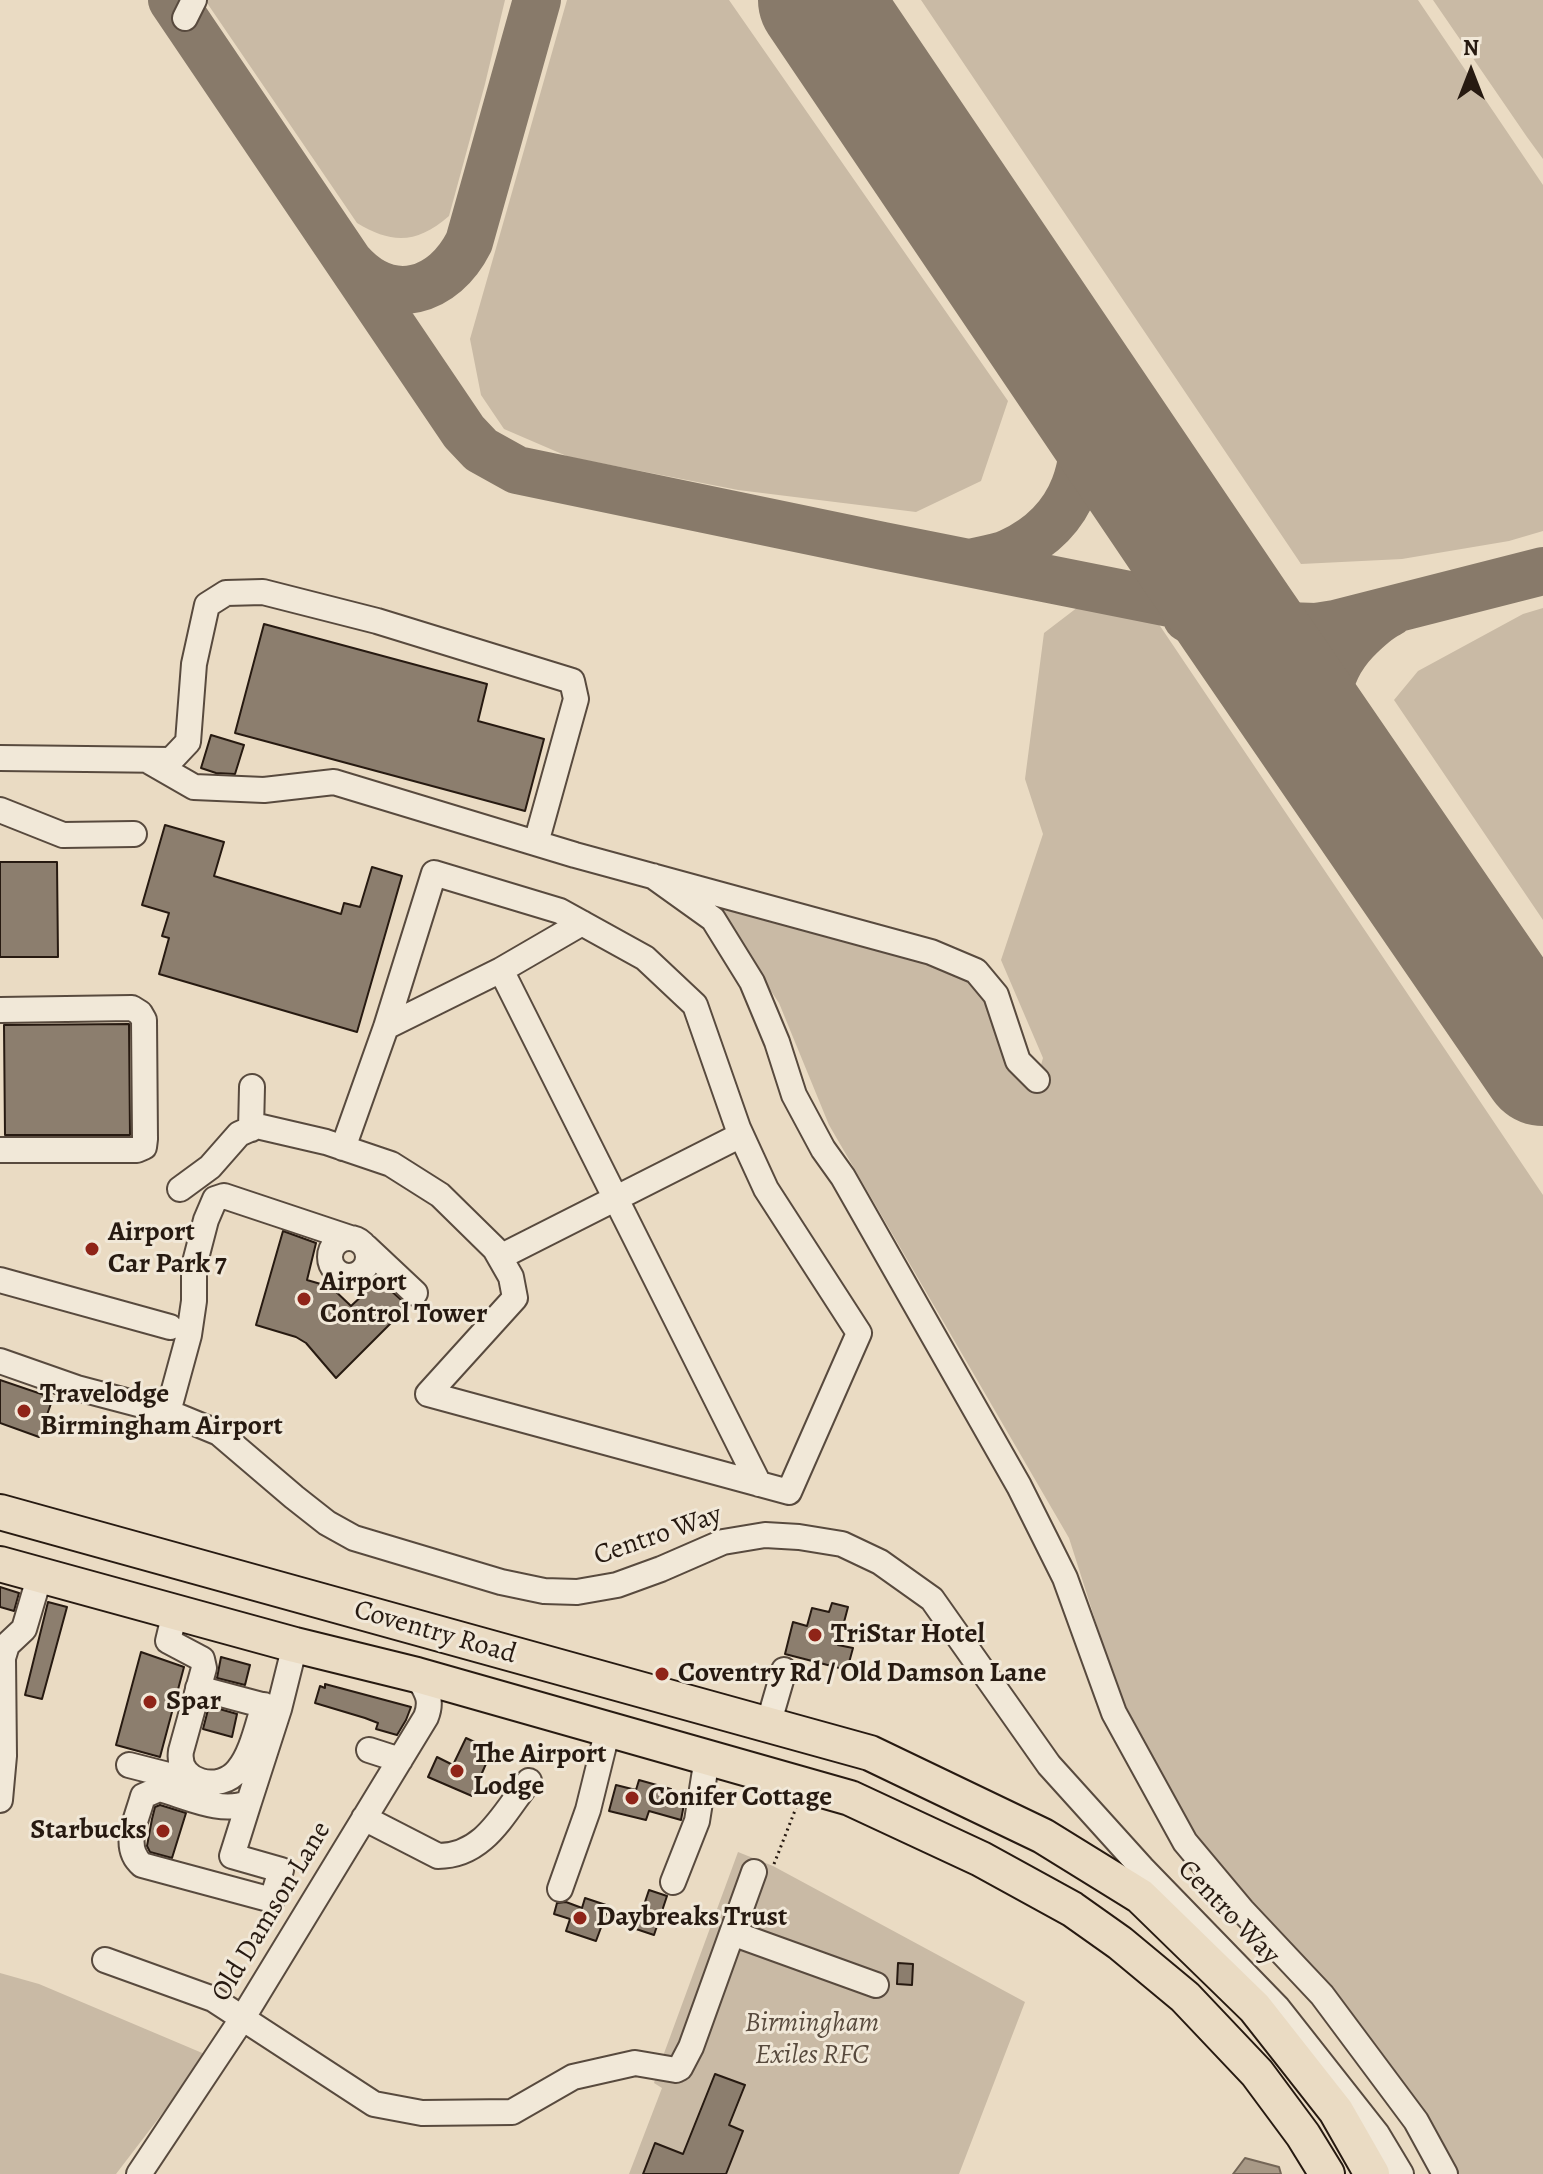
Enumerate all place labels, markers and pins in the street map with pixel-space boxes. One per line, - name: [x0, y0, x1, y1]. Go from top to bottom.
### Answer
- place label: Airport Car Park 7: [108, 1216, 227, 1282]
- marker: Airport Car Park 7: [83, 1240, 101, 1258]
- place label: Airport Control Tower: [320, 1266, 488, 1332]
- marker: Airport Control Tower: [295, 1290, 313, 1308]
- place label: Travelodge Birmingham Airport: [40, 1378, 283, 1444]
- marker: Travelodge Birmingham Airport: [15, 1402, 33, 1420]
- place label: TriStar Hotel: [831, 1618, 985, 1652]
- marker: TriStar Hotel: [806, 1626, 824, 1644]
- place label: Coventry Rd / Old Damson Lane: [678, 1657, 1046, 1691]
- marker: Coventry Rd / Old Damson Lane: [653, 1665, 671, 1683]
- place label: Spar: [166, 1685, 221, 1719]
- marker: Spar: [141, 1693, 159, 1711]
- place label: The Airport Lodge: [473, 1738, 606, 1804]
- marker: The Airport Lodge: [448, 1762, 466, 1780]
- place label: Conifer Cottage: [648, 1781, 832, 1815]
- marker: Conifer Cottage: [623, 1789, 641, 1807]
- place label: Starbucks: [30, 1814, 147, 1848]
- marker: Starbucks: [154, 1822, 172, 1840]
- place label: Daybreaks Trust: [596, 1901, 787, 1935]
- marker: Daybreaks Trust: [571, 1909, 589, 1927]

